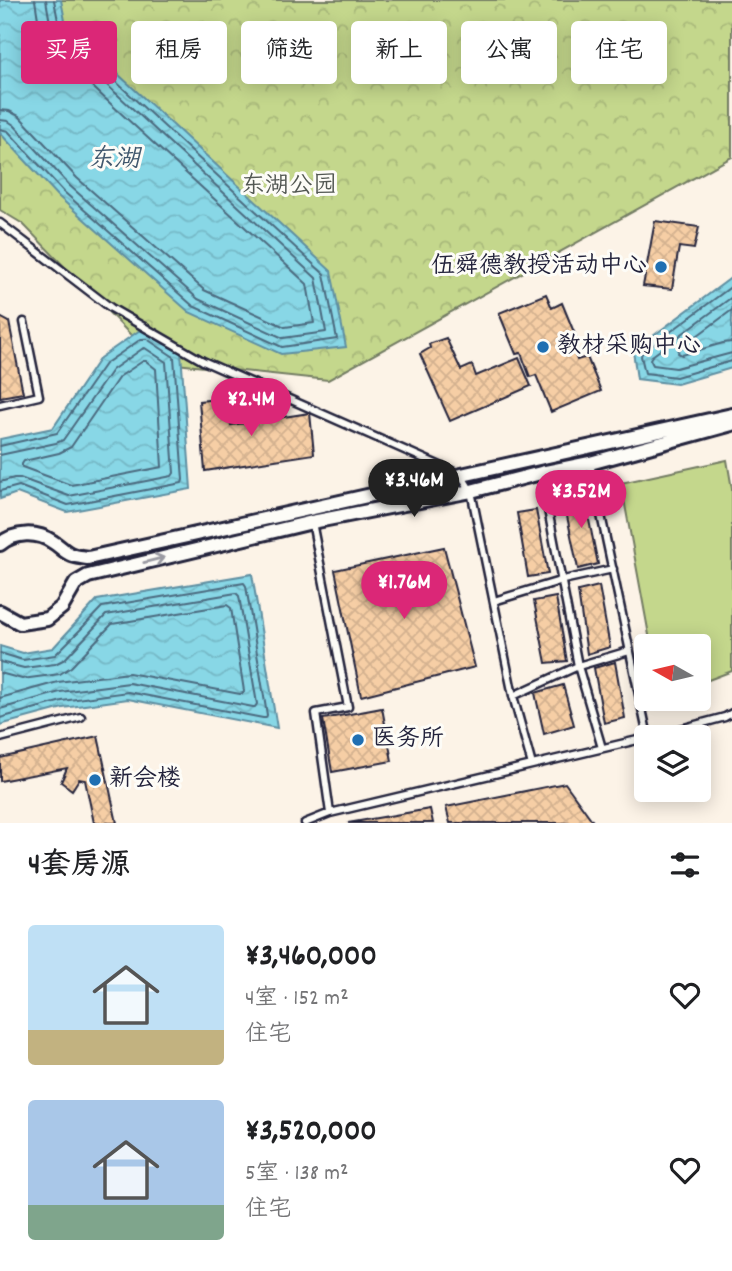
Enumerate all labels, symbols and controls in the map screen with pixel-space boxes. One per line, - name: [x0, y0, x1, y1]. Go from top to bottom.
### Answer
- chip: 买房: [21, 21, 117, 84]
- chip: 租房: [131, 21, 227, 84]
- chip: 筛选: [241, 21, 337, 84]
- chip: 新上: [351, 21, 447, 84]
- chip: 公寓: [461, 21, 557, 84]
- chip: 住宅: [571, 21, 667, 84]
- water label: 东湖: [88, 142, 143, 179]
- park label: 东湖公园: [241, 170, 337, 204]
- place label: 伍舜德教授活动中心: [431, 250, 647, 284]
- marker: 伍舜德教授活动中心: [653, 259, 669, 275]
- place label: 教材采购中心: [557, 330, 701, 364]
- marker: 教材采购中心: [535, 339, 551, 355]
- pin: ¥2.4M: [202, 378, 300, 438]
- text: ¥2.4M: [227, 384, 275, 417]
- pin: ¥3.46M: [357, 460, 471, 519]
- text: ¥3.46M: [384, 465, 444, 498]
- pin: ¥3.52M: [524, 470, 638, 530]
- text: ¥3.52M: [551, 476, 611, 509]
- one-way arrow: [142, 553, 165, 567]
- pin: ¥1.76M: [347, 562, 461, 621]
- text: ¥1.76M: [377, 567, 431, 600]
- north arrow: [634, 634, 710, 710]
- map controls: [634, 634, 711, 802]
- place label: 医务所: [372, 723, 444, 757]
- button: layers: [634, 725, 711, 802]
- marker: 医务所: [350, 732, 366, 748]
- place label: 新会楼: [109, 763, 181, 797]
- marker: 新会楼: [87, 772, 103, 788]
- text: 4套房源: [28, 846, 130, 889]
- icon: filters: [666, 846, 704, 884]
- text: ¥3,460,000: [245, 937, 377, 980]
- icon: home: [84, 953, 168, 1037]
- icon: heart: [666, 976, 704, 1014]
- text: 4室 · 152 m²: [245, 983, 349, 1016]
- text: 住宅: [245, 1019, 291, 1052]
- text: ¥3,520,000: [245, 1112, 377, 1155]
- icon: home: [84, 1128, 168, 1212]
- icon: heart: [666, 1151, 704, 1189]
- text: 5室 · 138 m²: [245, 1158, 348, 1191]
- text: 住宅: [245, 1194, 291, 1227]

